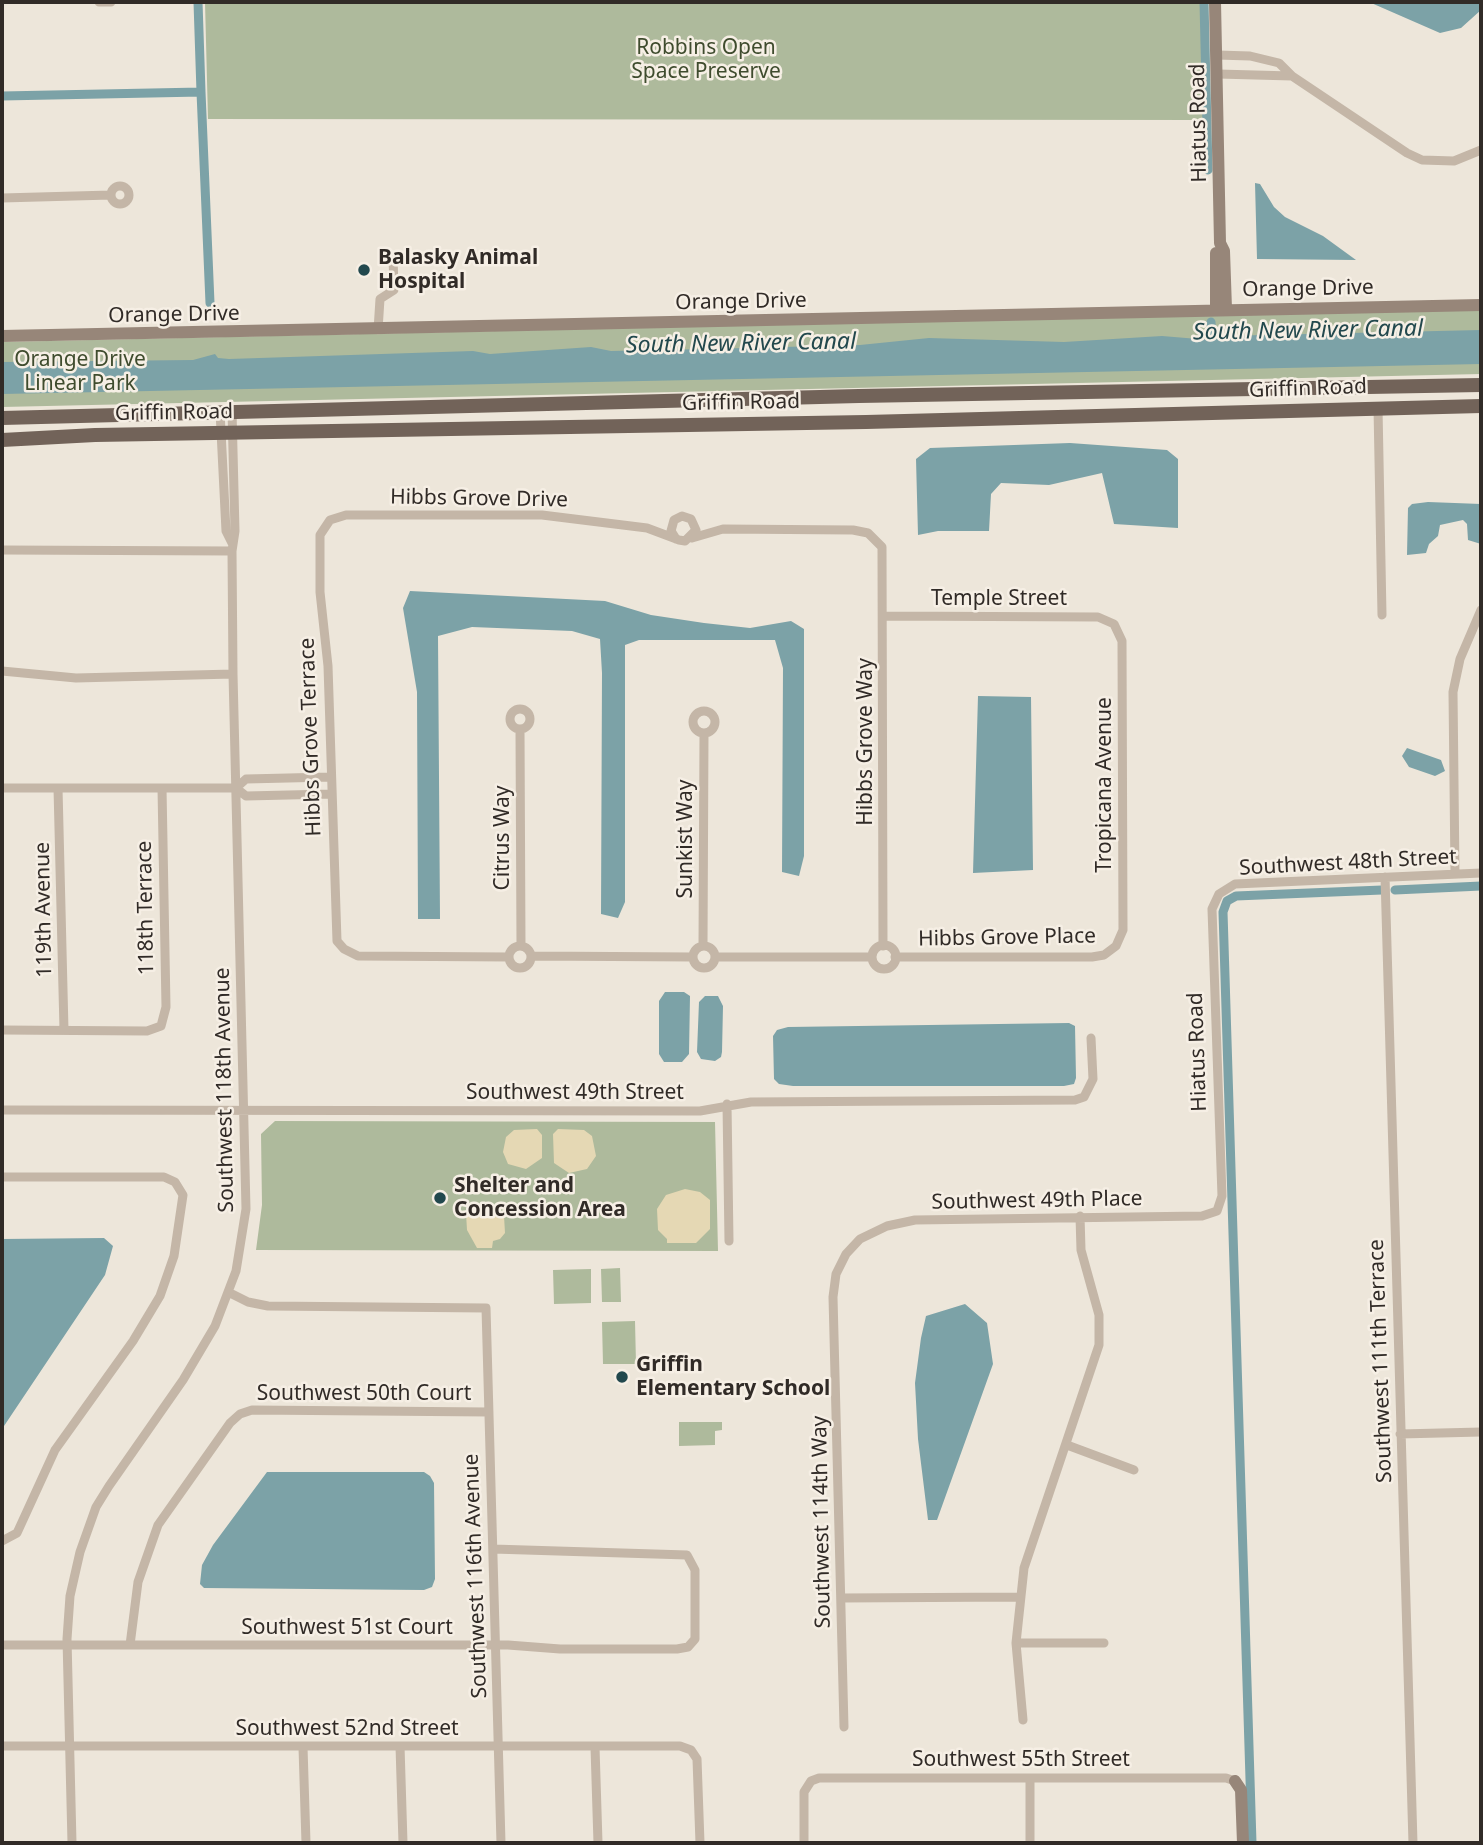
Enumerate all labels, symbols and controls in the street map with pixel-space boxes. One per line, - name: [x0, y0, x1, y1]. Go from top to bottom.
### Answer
- park label: Robbins Open Space Preserve: [631, 35, 781, 85]
- street label: Hiatus Road: [1185, 63, 1213, 183]
- place label: Balasky Animal Hospital: [378, 245, 538, 295]
- marker: Balasky Animal Hospital: [356, 262, 372, 278]
- street label: Orange Drive: [1242, 275, 1374, 303]
- street label: Orange Drive: [675, 288, 807, 316]
- street label: Orange Drive: [108, 301, 240, 329]
- water label: South New River Canal: [1193, 315, 1423, 347]
- water label: South New River Canal: [626, 328, 856, 360]
- park label: Orange Drive Linear Park: [14, 347, 146, 397]
- street label: Griffin Road: [1249, 374, 1367, 404]
- street label: Griffin Road: [682, 389, 800, 417]
- street label: Griffin Road: [115, 399, 233, 427]
- street label: Hibbs Grove Drive: [390, 485, 568, 513]
- street label: Temple Street: [931, 586, 1067, 612]
- street label: Hibbs Grove Terrace: [295, 637, 327, 837]
- street label: Hibbs Grove Way: [853, 658, 879, 826]
- street label: Tropicana Avenue: [1092, 697, 1118, 873]
- street label: Sunkist Way: [673, 780, 699, 898]
- street label: Citrus Way: [490, 785, 516, 891]
- street label: 118th Terrace: [132, 840, 160, 976]
- street label: 119th Avenue: [30, 842, 58, 978]
- street label: Southwest 48th Street: [1239, 845, 1457, 881]
- street label: Hibbs Grove Place: [918, 924, 1096, 952]
- street label: Southwest 118th Avenue: [210, 967, 240, 1213]
- street label: Hiatus Road: [1183, 992, 1213, 1112]
- street label: Southwest 49th Street: [466, 1080, 684, 1106]
- place label: Shelter and Concession Area: [454, 1173, 626, 1223]
- street label: Southwest 49th Place: [931, 1187, 1143, 1215]
- marker: Shelter and Concession Area: [432, 1190, 448, 1206]
- street label: Southwest 111th Terrace: [1364, 1239, 1398, 1483]
- place label: Griffin Elementary School: [636, 1352, 830, 1402]
- marker: Griffin Elementary School: [614, 1369, 630, 1385]
- street label: Southwest 50th Court: [257, 1381, 471, 1407]
- street label: Southwest 114th Way: [808, 1415, 836, 1629]
- street label: Southwest 116th Avenue: [459, 1453, 493, 1699]
- street label: Southwest 51st Court: [241, 1615, 453, 1641]
- street label: Southwest 52nd Street: [235, 1716, 459, 1742]
- street label: Southwest 55th Street: [912, 1747, 1130, 1773]

